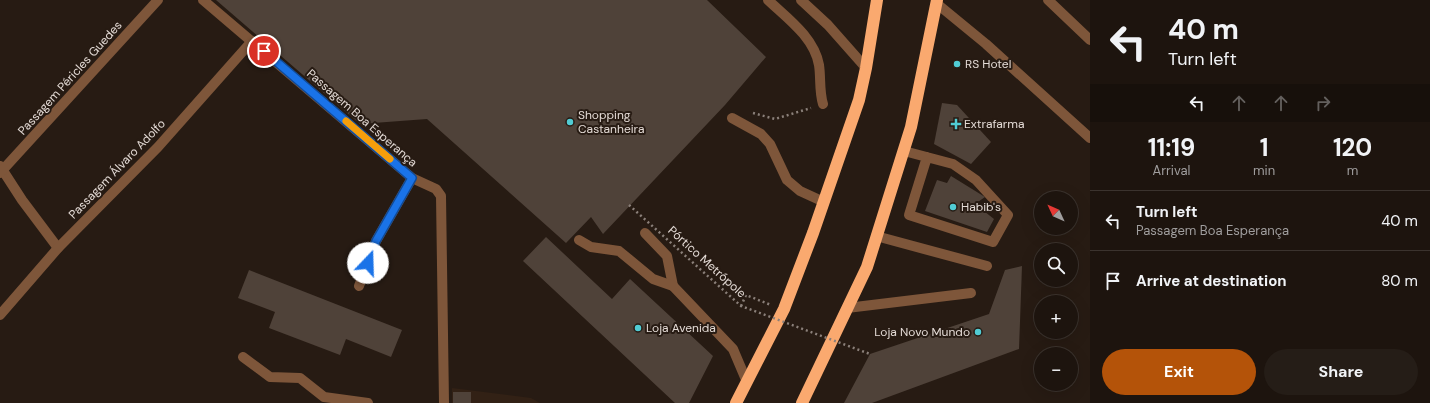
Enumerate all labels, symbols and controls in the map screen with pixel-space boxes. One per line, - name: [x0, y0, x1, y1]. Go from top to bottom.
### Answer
- text: 40 m: [1168, 11, 1239, 48]
- icon: left: [1102, 16, 1154, 68]
- street label: Passagem Péricles Guedes: [14, 17, 126, 139]
- pin: [247, 34, 281, 68]
- icon: arrive: [253, 40, 275, 62]
- text: Turn left: [1168, 47, 1237, 71]
- place label: RS Hotel: [965, 56, 1011, 72]
- marker: RS Hotel: [952, 59, 962, 69]
- street label: Passagem Boa Esperança: [303, 66, 421, 170]
- icon: left: [1186, 92, 1208, 114]
- icon: ahead: [1228, 92, 1250, 114]
- icon: ahead: [1270, 92, 1292, 114]
- icon: right: [1312, 92, 1334, 114]
- place label: Shopping Castanheira: [578, 107, 645, 137]
- street label: Passagem Álvaro Adolfo: [65, 116, 169, 222]
- place label: Extrafarma: [964, 116, 1024, 132]
- marker: Shopping Castanheira: [565, 117, 575, 127]
- marker: Extrafarma: [951, 119, 961, 129]
- text: 11:19: [1148, 132, 1195, 163]
- text: 1: [1260, 132, 1268, 163]
- text: 120: [1333, 132, 1372, 163]
- text: Arrival: [1153, 162, 1190, 179]
- text: min: [1253, 162, 1275, 179]
- text: m: [1347, 162, 1358, 179]
- north arrow: [1034, 191, 1078, 235]
- map controls: [1034, 191, 1078, 391]
- place label: Habib's: [961, 199, 1001, 215]
- marker: Habib's: [948, 202, 958, 212]
- text: Turn left: [1136, 202, 1197, 222]
- icon: left: [1102, 210, 1124, 232]
- text: 40 m: [1381, 211, 1418, 231]
- text: Passagem Boa Esperança: [1136, 222, 1289, 239]
- street label: Pórtico Metrópole: [665, 223, 750, 301]
- position arrow: [347, 242, 389, 284]
- button: search: [1034, 243, 1078, 287]
- icon: arrive: [1102, 270, 1124, 292]
- text: Arrive at destination: [1136, 271, 1287, 291]
- text: 80 m: [1381, 271, 1418, 291]
- button: +: [1034, 295, 1078, 339]
- place label: Loja Avenida: [646, 320, 716, 336]
- marker: Loja Avenida: [633, 323, 643, 333]
- place label: Loja Novo Mundo: [874, 324, 970, 340]
- marker: Loja Novo Mundo: [973, 327, 983, 337]
- button: −: [1034, 347, 1078, 391]
- button: Exit: [1102, 349, 1256, 395]
- button: Share: [1264, 349, 1418, 395]

